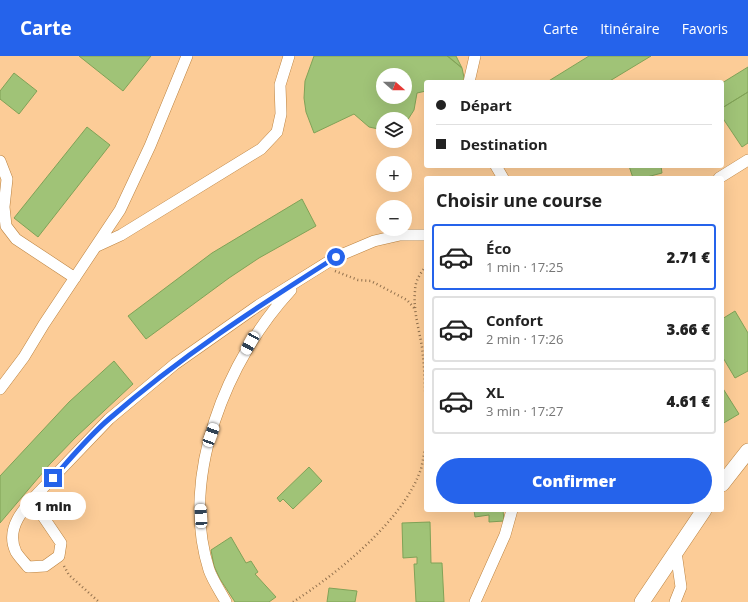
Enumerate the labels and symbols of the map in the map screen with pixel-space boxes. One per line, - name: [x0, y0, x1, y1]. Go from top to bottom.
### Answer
- north arrow: [376, 68, 412, 104]
- route start: [327, 248, 345, 266]
- car: [239, 330, 261, 356]
- car: [201, 422, 221, 448]
- route end: [44, 469, 62, 487]
- callout: 1 min: [20, 492, 86, 520]
- car: [194, 504, 208, 528]

